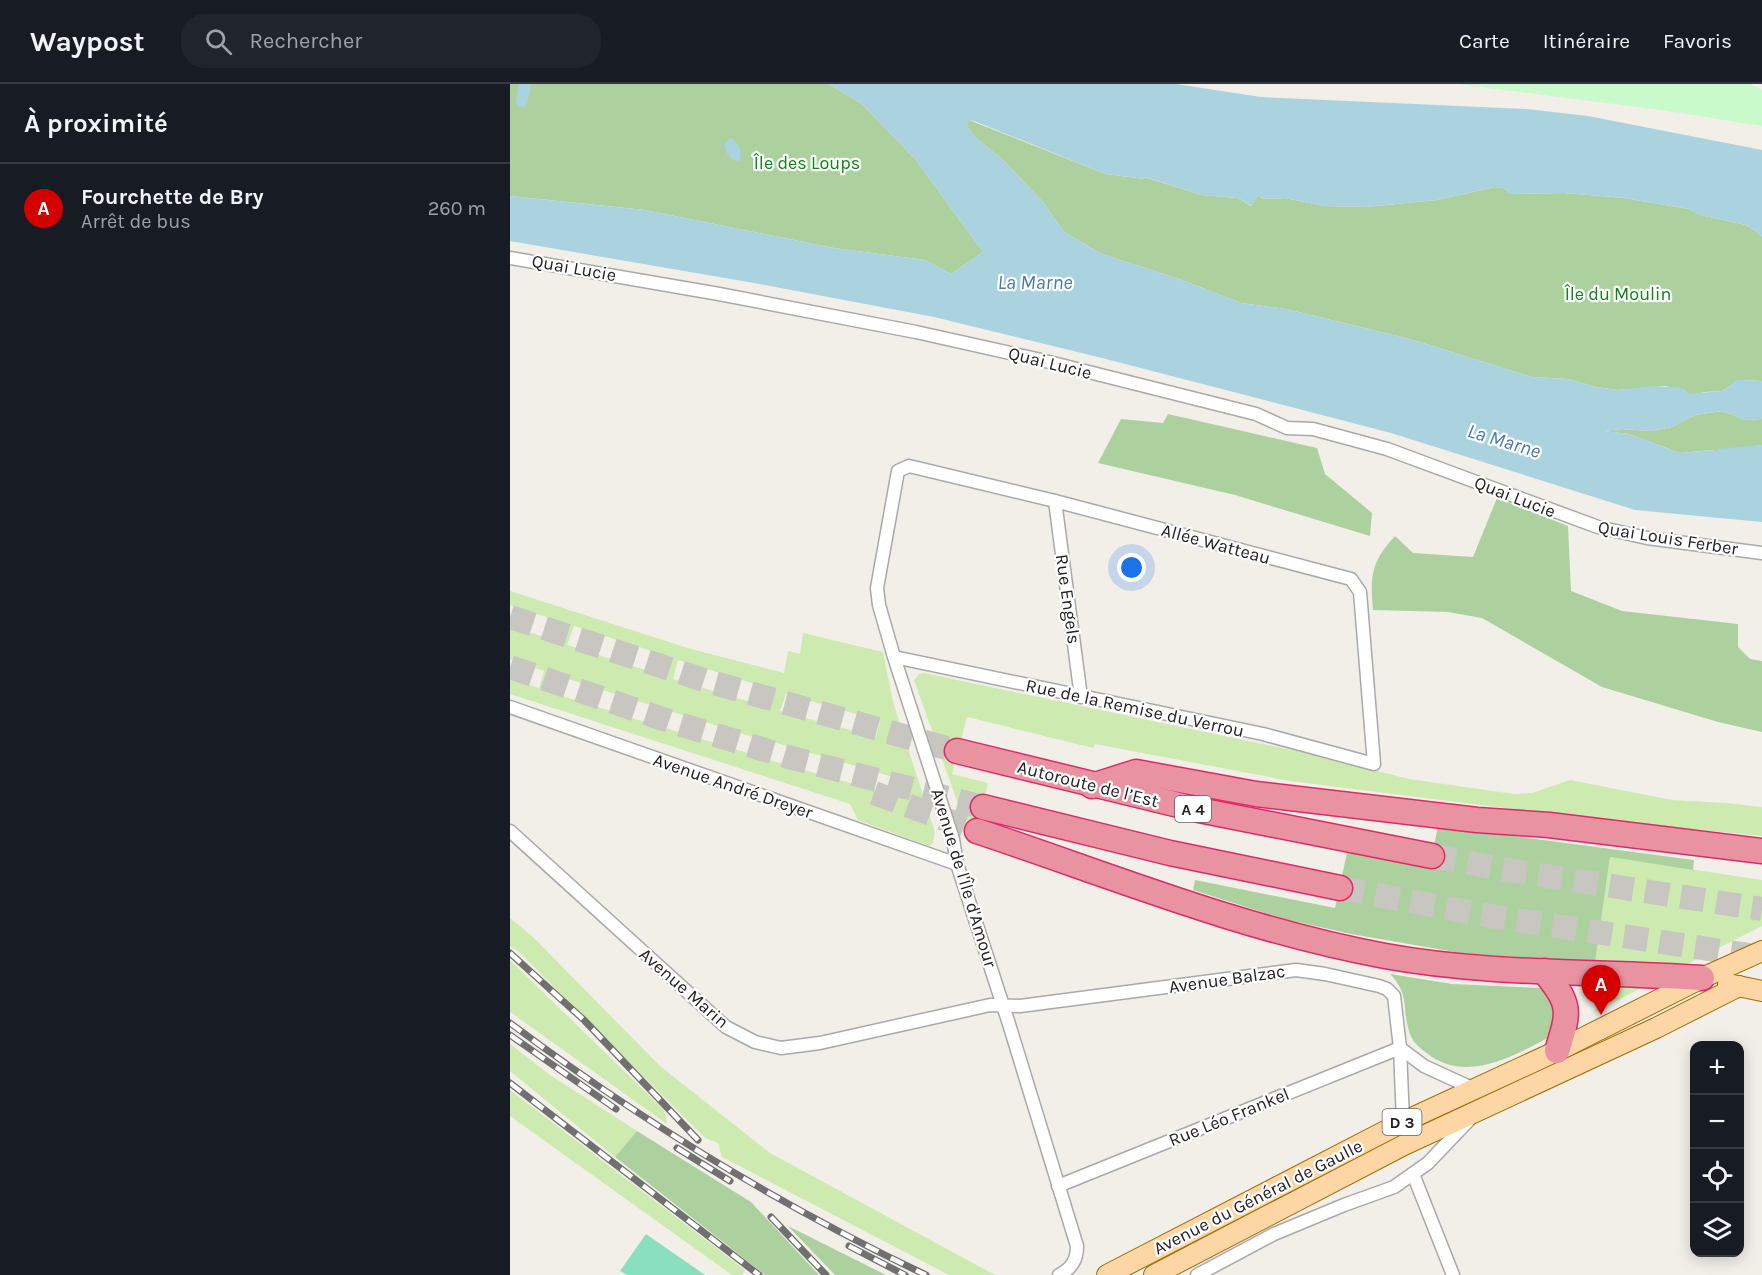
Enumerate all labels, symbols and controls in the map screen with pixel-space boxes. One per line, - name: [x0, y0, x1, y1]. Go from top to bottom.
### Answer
- search box: [181, 14, 601, 68]
- text: Waypost: [30, 25, 145, 58]
- icon: search: [202, 25, 235, 58]
- text: Rechercher: [250, 28, 362, 54]
- text: Carte: [1459, 29, 1510, 53]
- text: Itinéraire: [1543, 29, 1630, 53]
- text: Favoris: [1663, 29, 1732, 53]
- text: À proximité: [24, 108, 168, 139]
- park label: Île des Loups: [753, 152, 860, 174]
- text: Fourchette de Bry: [81, 184, 264, 210]
- text: A: [37, 197, 50, 220]
- text: 260 m: [428, 197, 486, 220]
- text: Arrêt de bus: [81, 210, 191, 233]
- street label: Quai Lucie: [530, 250, 618, 286]
- water label: La Marne: [997, 271, 1073, 294]
- park label: Île du Moulin: [1564, 283, 1671, 305]
- street label: Quai Lucie: [1006, 342, 1094, 384]
- water label: La Marne: [1465, 419, 1543, 463]
- street label: Quai Lucie: [1471, 471, 1559, 523]
- street label: Quai Louis Ferber: [1596, 516, 1740, 560]
- street label: Allée Watteau: [1159, 519, 1273, 569]
- street label: Rue Engels: [1051, 553, 1085, 645]
- your location: [1117, 553, 1146, 582]
- street label: Rue de la Remise du Verrou: [1024, 674, 1246, 742]
- street label: Avenue André Dreyer: [650, 748, 816, 824]
- street label: Autoroute de l’Est: [1015, 756, 1161, 812]
- street label: Avenue de l'Île d'Amour: [926, 786, 1002, 971]
- road number: A 4: [1175, 796, 1211, 822]
- street label: Avenue Marin: [635, 943, 733, 1033]
- street label: Avenue Balzac: [1167, 960, 1287, 998]
- pin: A: [1582, 966, 1620, 1015]
- map controls: [1690, 1041, 1744, 1257]
- button: +: [1690, 1041, 1744, 1095]
- street label: Rue Léo Frankel: [1165, 1083, 1293, 1151]
- button: −: [1690, 1095, 1744, 1149]
- road number: D 3: [1382, 1109, 1422, 1135]
- street label: Avenue du Général de Gaulle: [1150, 1135, 1366, 1259]
- button: locate: [1690, 1149, 1744, 1203]
- button: layers: [1690, 1203, 1744, 1257]

